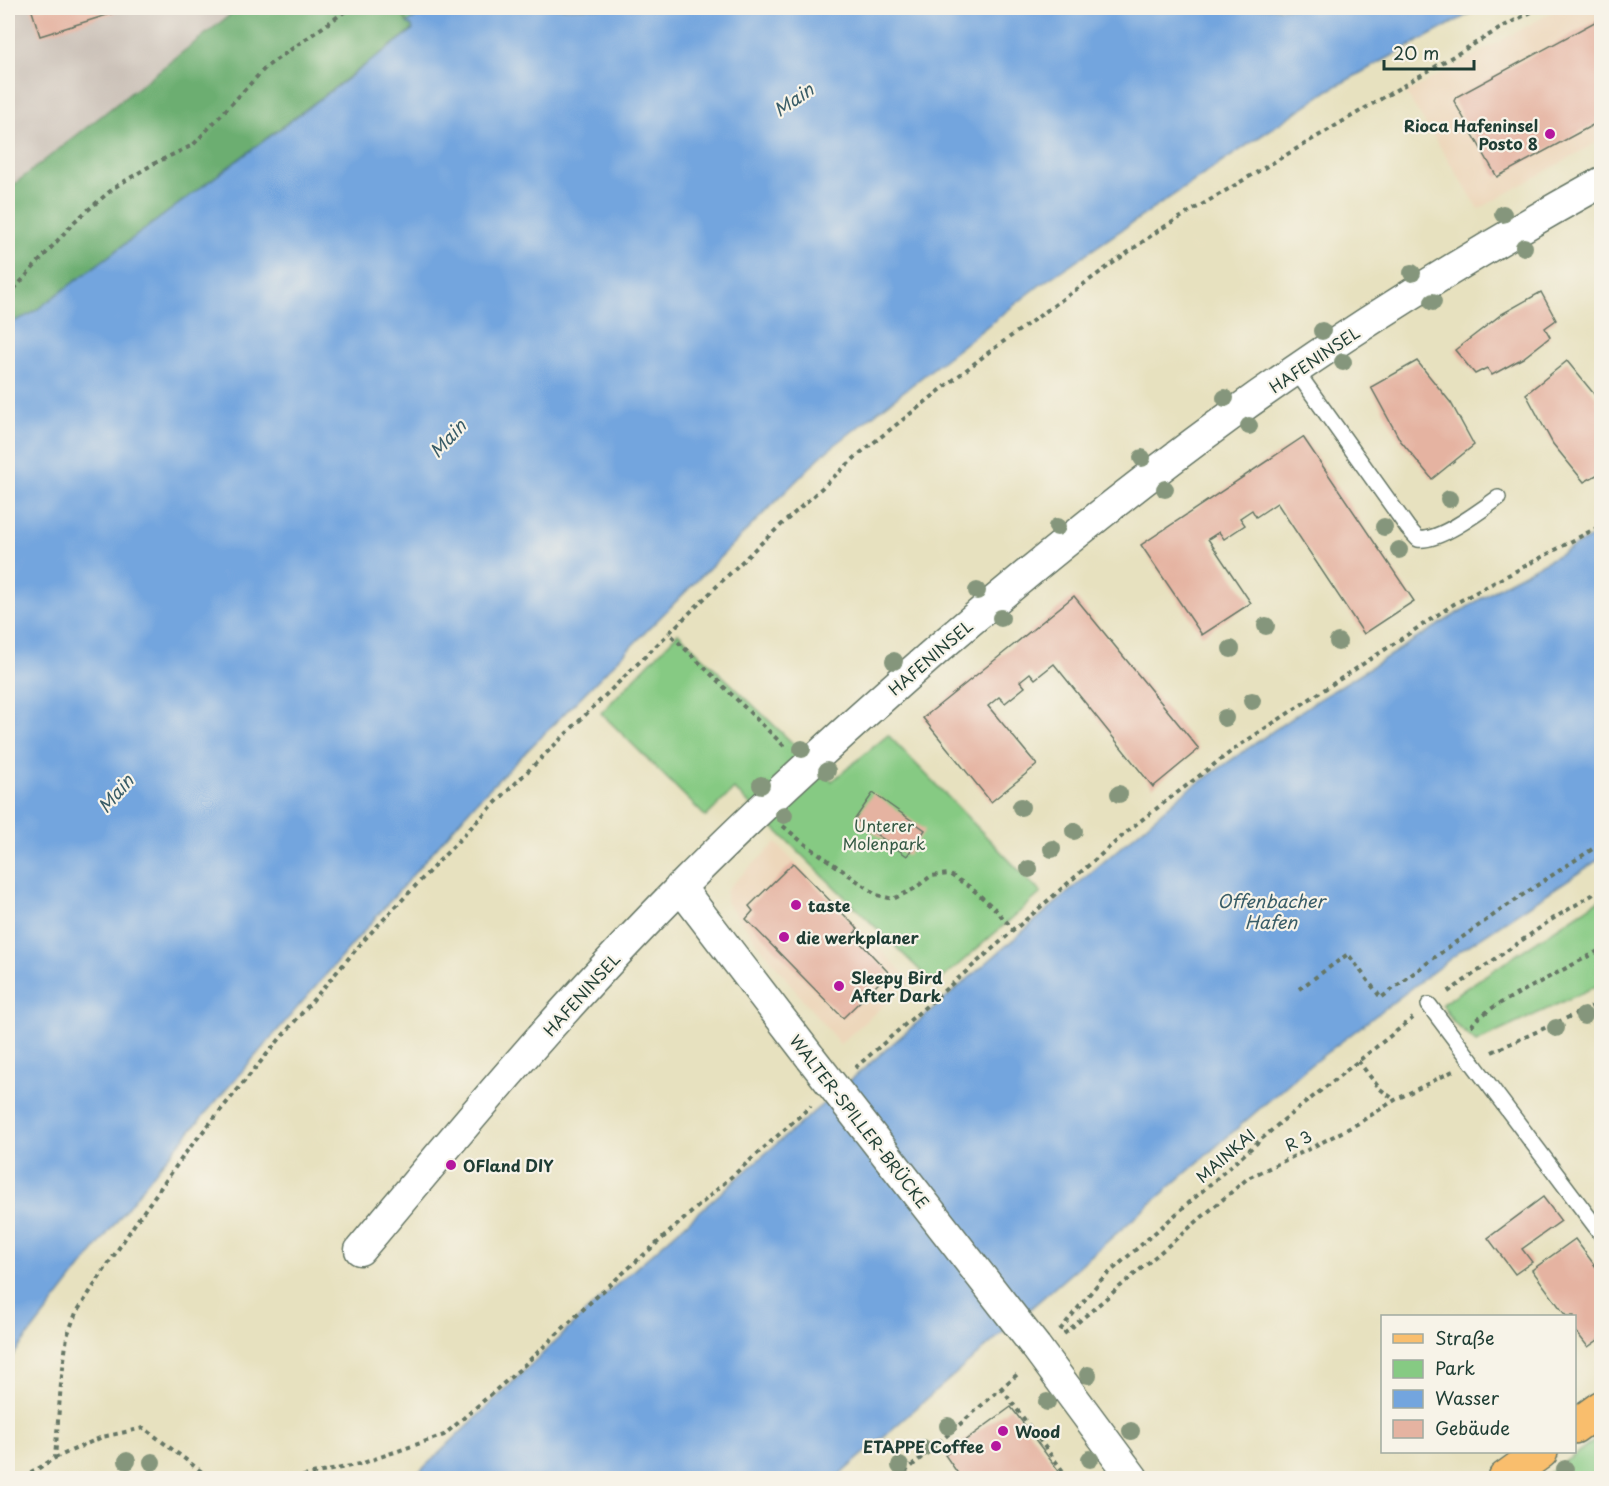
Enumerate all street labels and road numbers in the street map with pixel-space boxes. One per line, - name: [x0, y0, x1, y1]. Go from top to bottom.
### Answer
- street label: HAFENINSEL: [1264, 320, 1364, 398]
- street label: HAFENINSEL: [883, 614, 977, 700]
- street label: HAFENINSEL: [537, 947, 625, 1041]
- street label: WALTER-SPILLER-BRÜCKE: [785, 1029, 935, 1213]
- street label: MAINKAI: [1190, 1122, 1260, 1188]
- street label: R 3: [1281, 1123, 1315, 1157]

